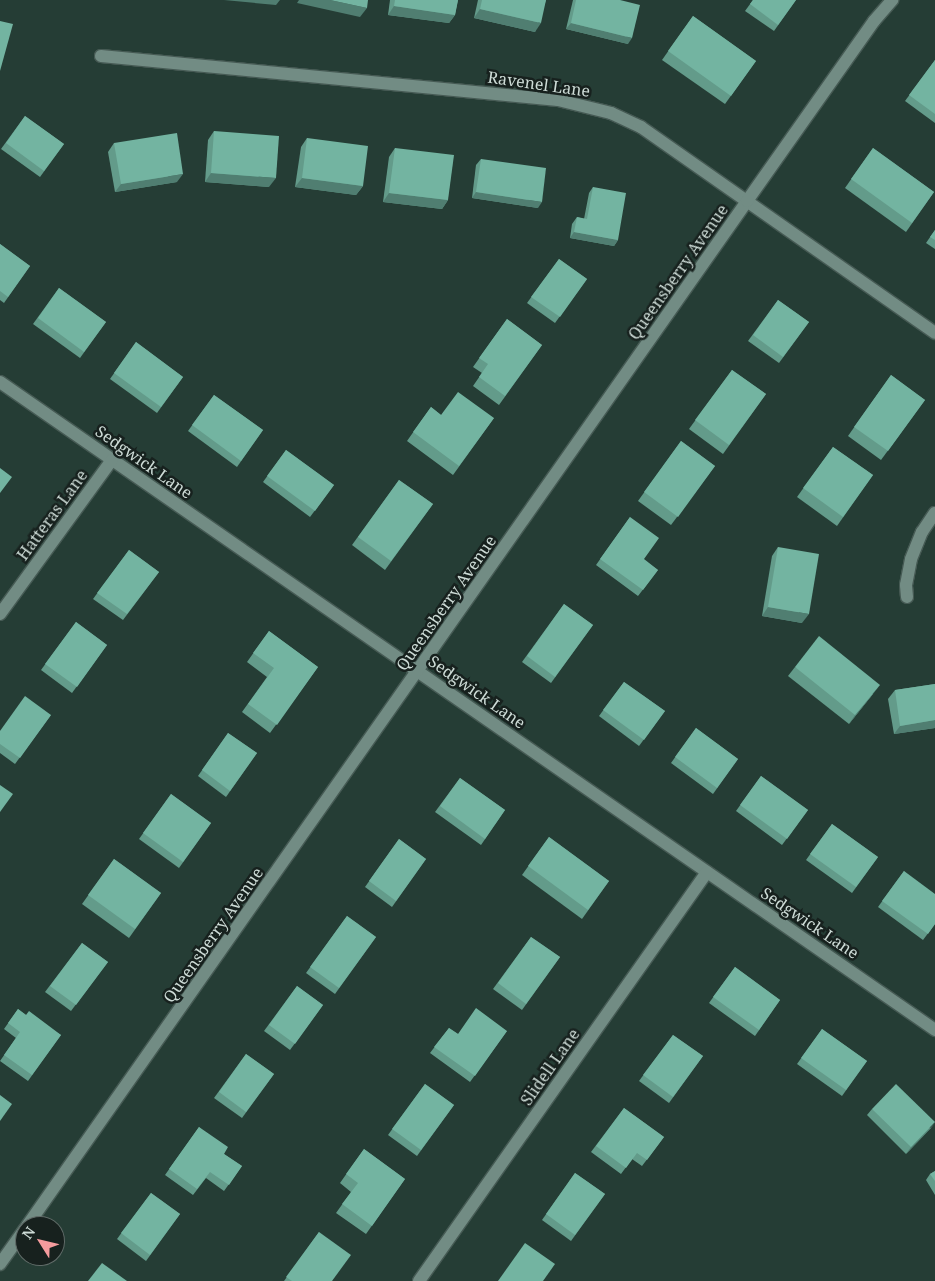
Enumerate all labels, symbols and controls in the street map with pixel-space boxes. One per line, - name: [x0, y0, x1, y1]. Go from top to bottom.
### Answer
- street label: Ravenel Lane: [487, 67, 591, 101]
- street label: Queensberry Avenue: [624, 201, 732, 343]
- street label: Sedgwick Lane: [92, 421, 196, 503]
- street label: Hatteras Lane: [13, 466, 91, 564]
- street label: Queensberry Avenue: [392, 532, 500, 674]
- street label: Sedgwick Lane: [425, 651, 529, 733]
- street label: Queensberry Avenue: [159, 864, 267, 1006]
- street label: Sedgwick Lane: [757, 883, 863, 963]
- street label: Slidell Lane: [517, 1025, 583, 1109]
- north arrow: [15, 1216, 65, 1266]
- text: N: [17, 1222, 39, 1243]

